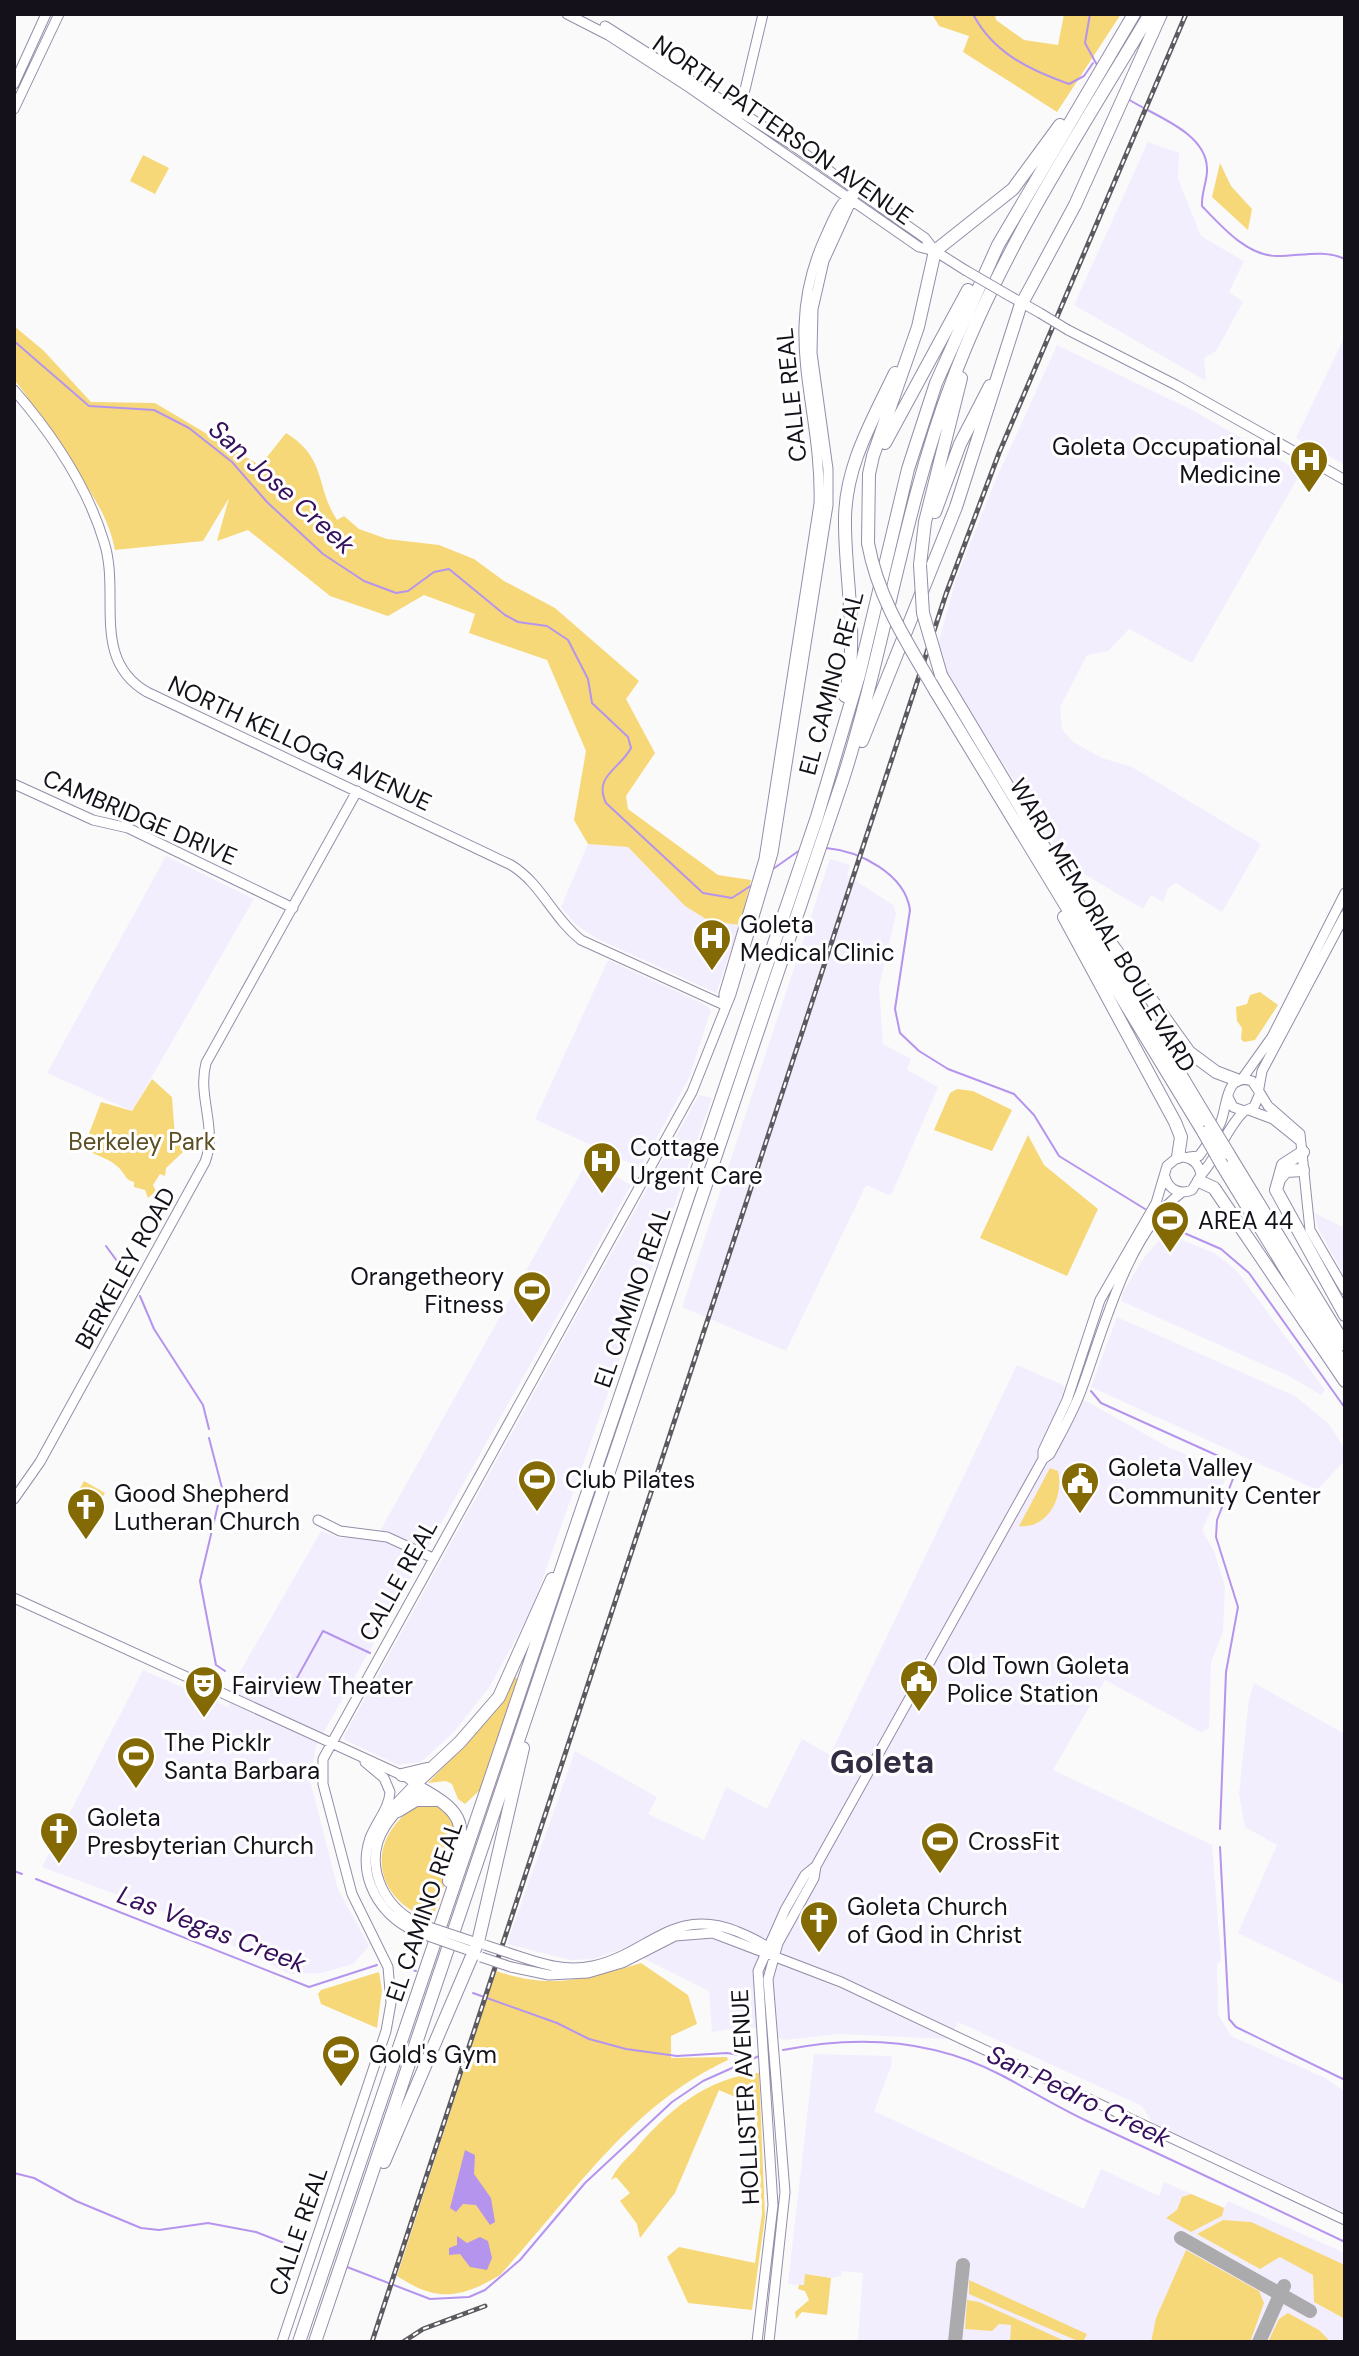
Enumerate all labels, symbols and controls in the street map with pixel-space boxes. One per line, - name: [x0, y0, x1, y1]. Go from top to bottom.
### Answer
- street label: NORTH PATTERSON AVENUE: [647, 28, 919, 232]
- street label: CALLE REAL: [769, 327, 813, 463]
- water label: San Jose Creek: [202, 412, 363, 562]
- place label: Goleta Occupational Medicine: [1052, 431, 1281, 490]
- hospital icon: Goleta Occupational Medicine: [1288, 439, 1330, 494]
- street label: EL CAMINO REAL: [792, 588, 870, 778]
- street label: NORTH KELLOGG AVENUE: [163, 668, 437, 818]
- street label: CAMBRIDGE DRIVE: [38, 762, 242, 872]
- street label: WARD MEMORIAL BOULEVARD: [1003, 772, 1203, 1078]
- place label: Goleta Medical Clinic: [740, 909, 895, 968]
- hospital icon: Goleta Medical Clinic: [691, 917, 733, 972]
- park label: Berkeley Park: [68, 1126, 216, 1157]
- place label: Cottage Urgent Care: [630, 1132, 763, 1191]
- hospital icon: Cottage Urgent Care: [581, 1140, 623, 1195]
- street label: BERKELEY ROAD: [68, 1182, 182, 1354]
- sports icon: AREA 44: [1149, 1199, 1191, 1254]
- street label: EL CAMINO REAL: [587, 1203, 677, 1391]
- place label: AREA 44: [1198, 1205, 1293, 1236]
- place label: Orangetheory Fitness: [350, 1261, 504, 1320]
- sports icon: Orangetheory Fitness: [511, 1269, 553, 1324]
- place label: Goleta Valley Community Center: [1108, 1452, 1321, 1511]
- sports icon: Club Pilates: [516, 1458, 558, 1513]
- public building icon: Goleta Valley Community Center: [1059, 1460, 1101, 1515]
- place label: Club Pilates: [565, 1464, 695, 1495]
- place label: Good Shepherd Lutheran Church: [114, 1478, 300, 1537]
- church icon: Good Shepherd Lutheran Church: [65, 1486, 107, 1541]
- street label: CALLE REAL: [352, 1514, 444, 1646]
- place label: Old Town Goleta Police Station: [947, 1650, 1129, 1709]
- public building icon: Old Town Goleta Police Station: [898, 1658, 940, 1713]
- theatre icon: Fairview Theater: [183, 1664, 225, 1719]
- place label: Fairview Theater: [232, 1670, 413, 1701]
- place label: The Picklr Santa Barbara: [164, 1727, 320, 1786]
- sports icon: The Picklr Santa Barbara: [115, 1735, 157, 1790]
- district label: Goleta: [830, 1741, 934, 1783]
- place label: Goleta Presbyterian Church: [87, 1802, 314, 1861]
- church icon: Goleta Presbyterian Church: [38, 1810, 80, 1865]
- street label: EL CAMINO REAL: [379, 1817, 469, 2005]
- sports icon: CrossFit: [919, 1820, 961, 1875]
- place label: CrossFit: [968, 1826, 1060, 1857]
- water label: Las Vegas Creek: [113, 1877, 312, 1981]
- place label: Goleta Church of God in Christ: [847, 1891, 1022, 1950]
- church icon: Goleta Church of God in Christ: [798, 1899, 840, 1954]
- street label: HOLLISTER AVENUE: [724, 1988, 766, 2206]
- sports icon: Gold's Gym: [320, 2033, 362, 2088]
- water label: San Pedro Creek: [982, 2037, 1177, 2155]
- place label: Gold's Gym: [369, 2039, 497, 2070]
- street label: CALLE REAL: [261, 2162, 335, 2300]

